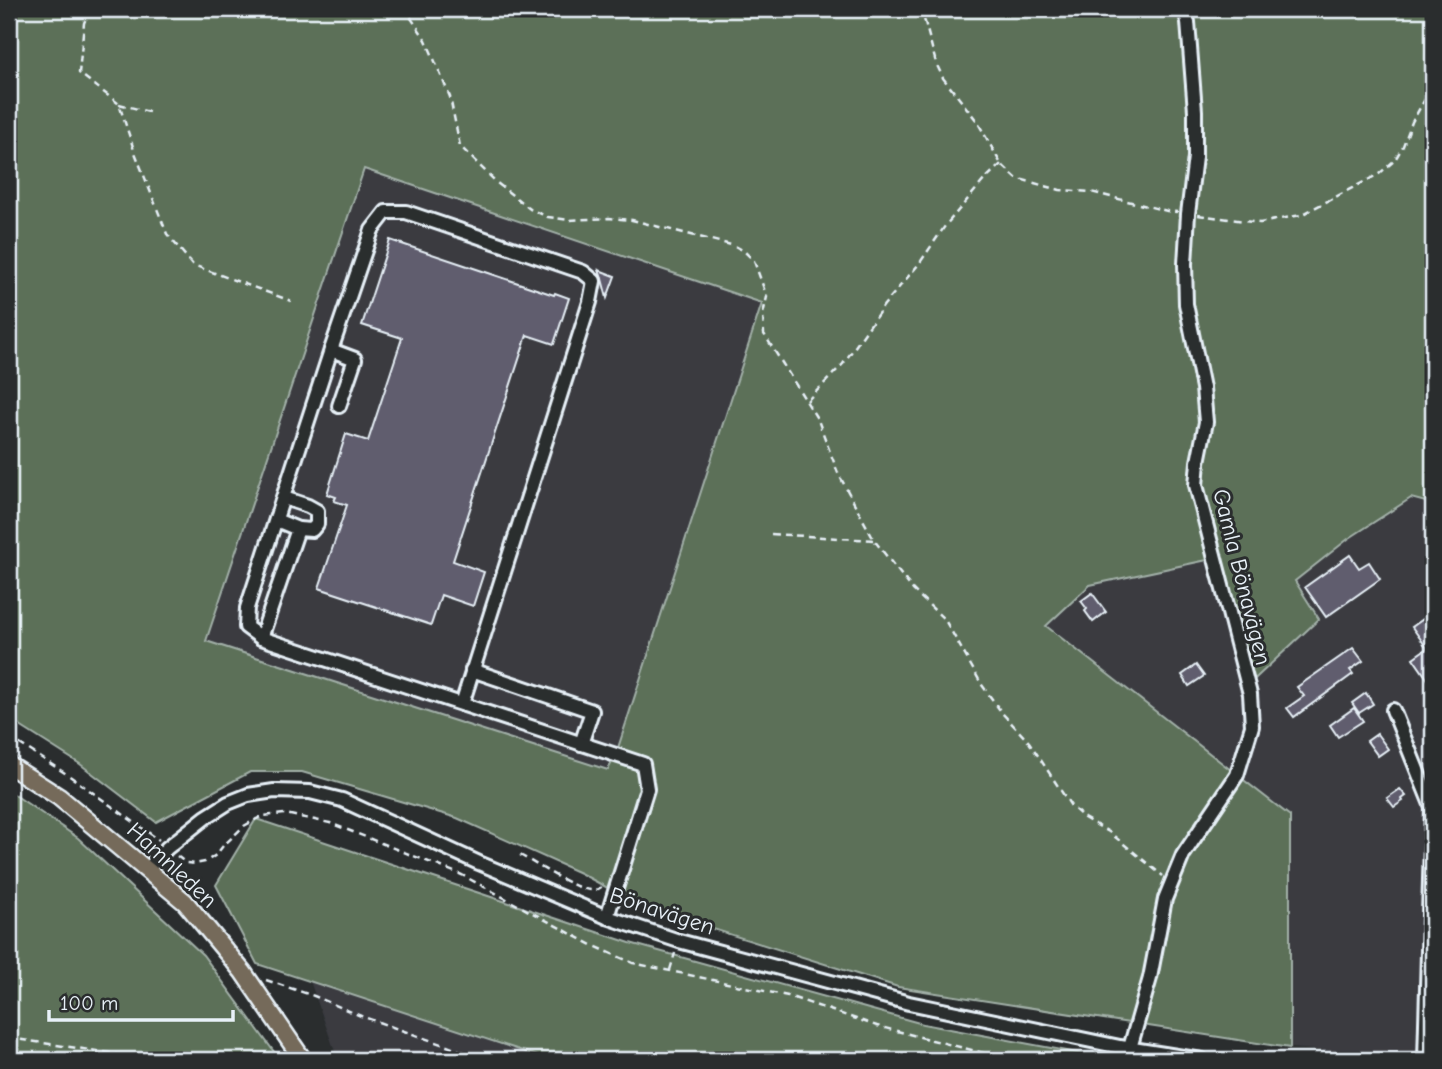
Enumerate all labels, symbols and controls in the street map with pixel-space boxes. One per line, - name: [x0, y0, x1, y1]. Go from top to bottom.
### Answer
- street label: Gamla Bönavägen: [1207, 486, 1277, 668]
- street label: Hamnleden: [121, 817, 223, 913]
- street label: Bönavägen: [606, 881, 718, 941]
- scale bar: [49, 978, 233, 1022]
- text: 100 m: [60, 991, 118, 1015]

